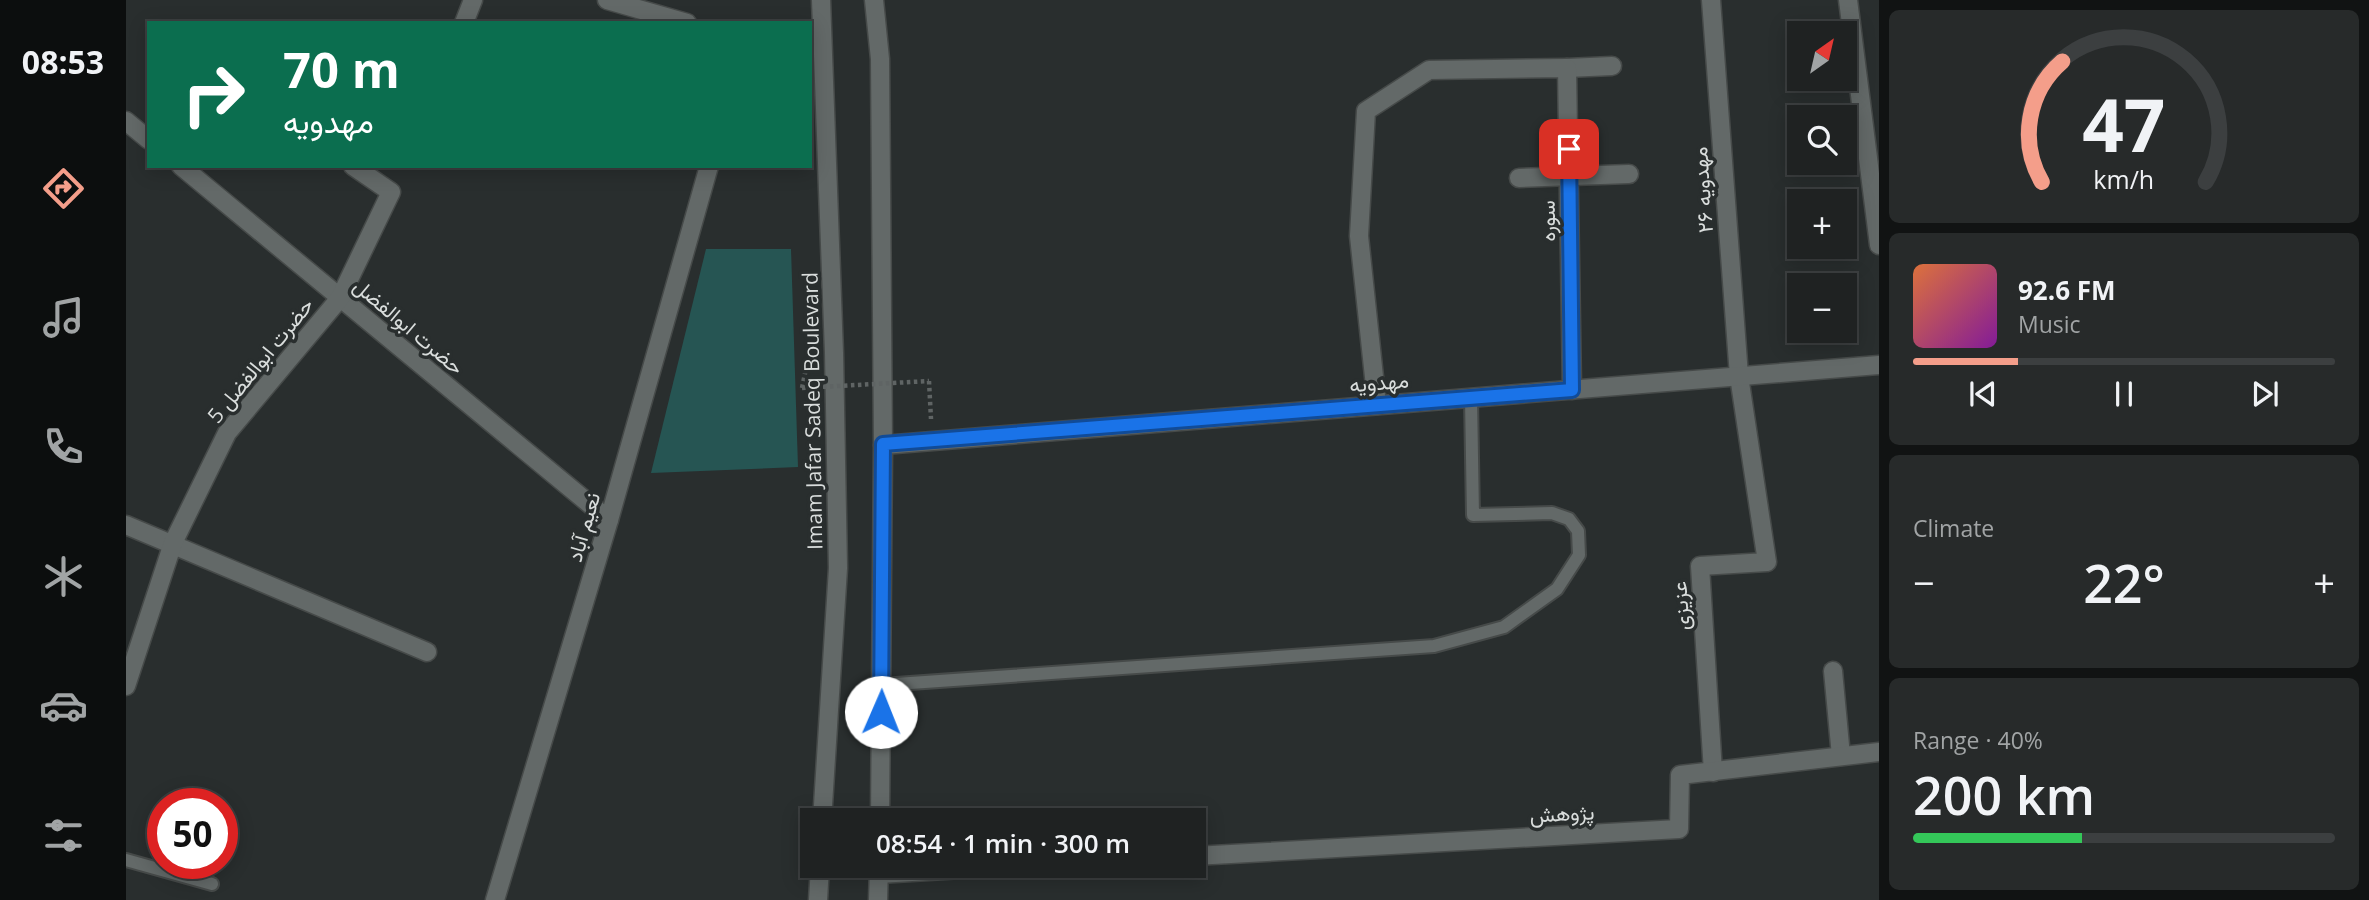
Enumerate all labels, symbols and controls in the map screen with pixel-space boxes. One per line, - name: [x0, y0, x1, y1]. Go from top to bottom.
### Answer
- north arrow: [1787, 21, 1857, 91]
- map controls: [1787, 21, 1857, 343]
- text: 70 m: [283, 36, 400, 102]
- text: 08:53: [22, 40, 104, 83]
- icon: right: [168, 49, 259, 140]
- text: 47: [2082, 75, 2166, 174]
- text: مهدویه: [283, 99, 374, 142]
- button: search: [1787, 105, 1857, 175]
- pin: [1539, 119, 1599, 179]
- icon: arrive: [1550, 130, 1588, 168]
- street label: مهدویه ۲۶: [1685, 146, 1719, 234]
- text: km/h: [2094, 162, 2154, 196]
- icon: directions: [39, 164, 88, 213]
- button: +: [1787, 189, 1857, 259]
- street label: سوره: [1533, 200, 1561, 242]
- street label: حضرت ابوالفضل: [348, 271, 470, 381]
- street label: Imam Jafar Sadeq Boulevard: [796, 272, 828, 550]
- text: 92.6 FM: [2018, 272, 2116, 308]
- button: −: [1787, 273, 1857, 343]
- street label: حضرت ابوالفضل 5: [201, 291, 319, 429]
- icon: music: [39, 293, 88, 342]
- text: Music: [2018, 308, 2081, 340]
- street label: مهدویه: [1348, 365, 1410, 399]
- icon: previous: [1964, 375, 2002, 413]
- icon: pause: [2105, 375, 2143, 413]
- icon: next: [2246, 375, 2284, 413]
- icon: phone: [39, 422, 88, 471]
- street label: نعیم آباد: [560, 489, 607, 565]
- text: Climate: [1913, 512, 1994, 544]
- text: 22°: [2083, 547, 2165, 618]
- icon: climate: [39, 552, 88, 601]
- text: −: [1913, 556, 1935, 608]
- text: +: [2313, 556, 2335, 608]
- street label: عزیزی: [1664, 580, 1696, 632]
- position arrow: [844, 675, 918, 749]
- icon: car: [39, 681, 88, 730]
- text: Range · 40%: [1913, 724, 2043, 756]
- text: 200 km: [1913, 759, 2095, 830]
- speed limit sign: 50: [147, 788, 238, 879]
- street label: پژوهش: [1529, 797, 1595, 830]
- icon: filters: [39, 811, 88, 860]
- text: 08:54 · 1 min · 300 m: [876, 825, 1130, 861]

